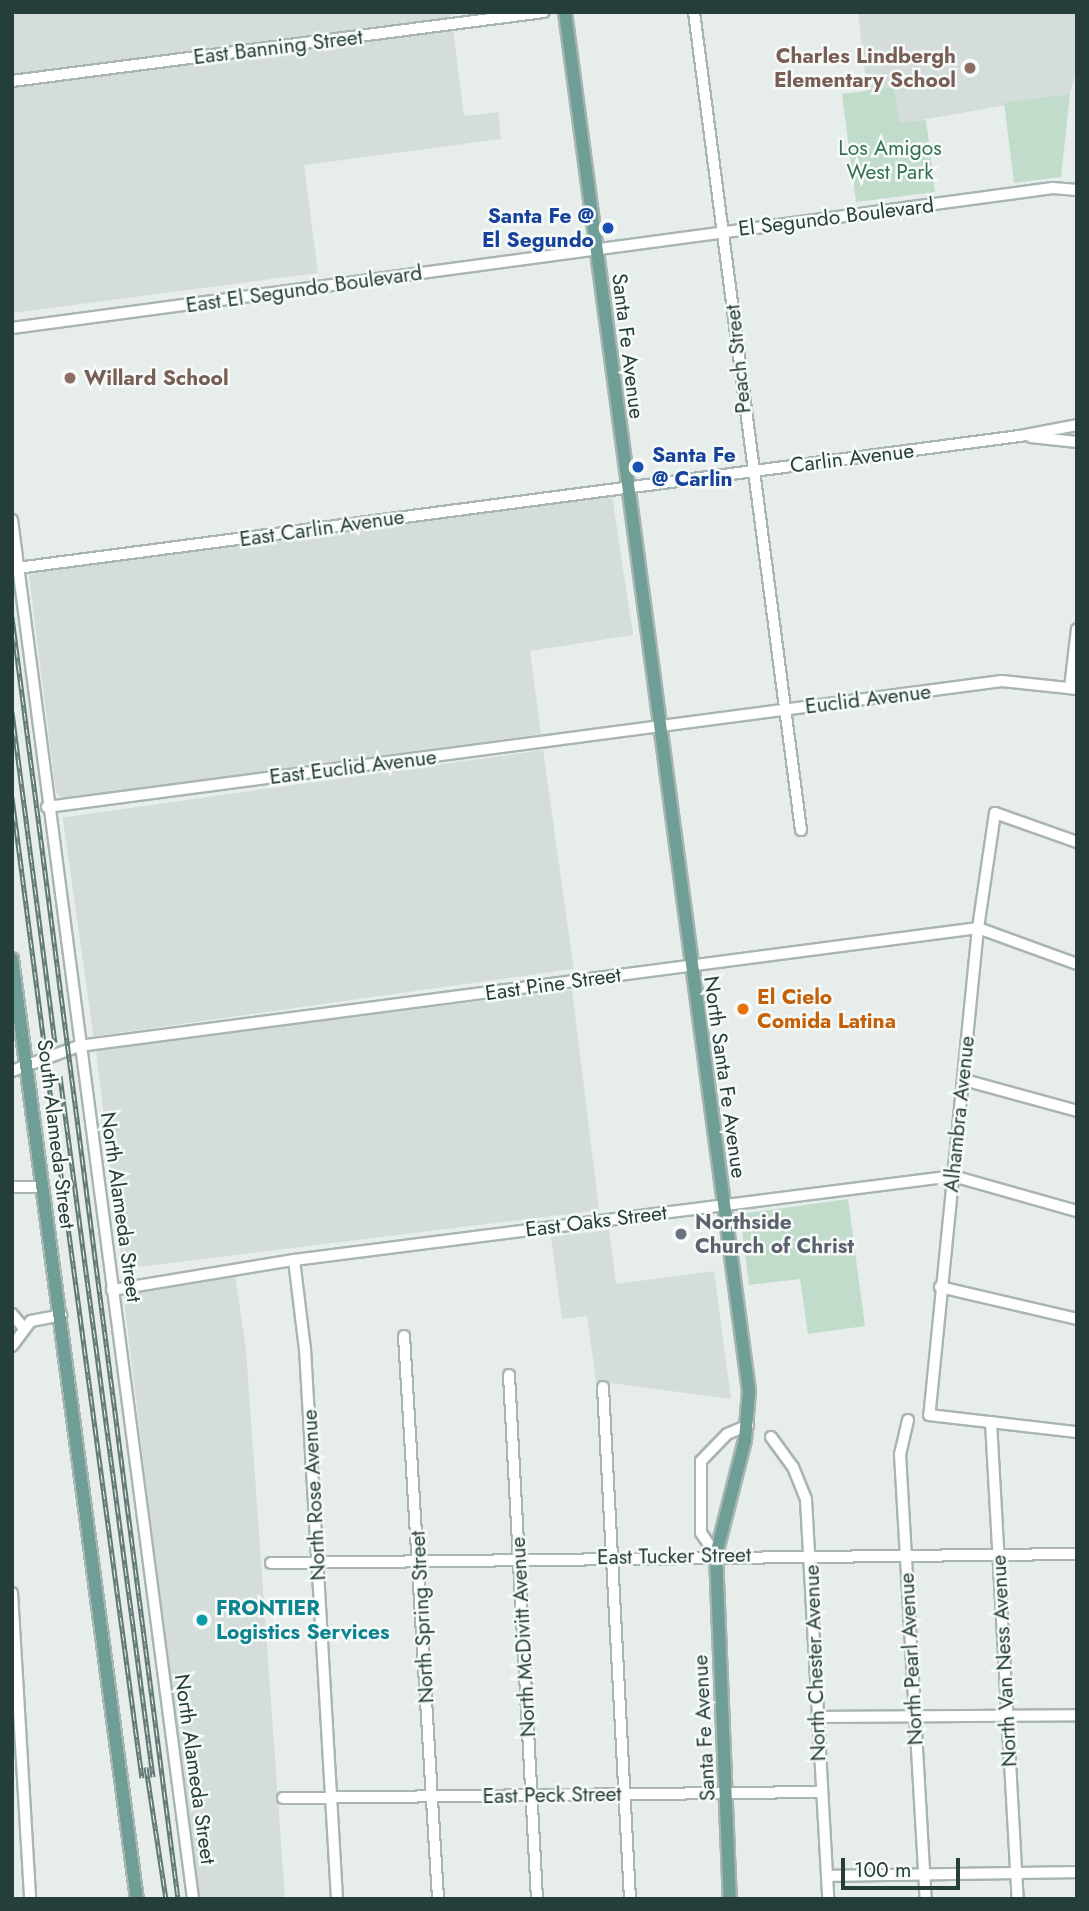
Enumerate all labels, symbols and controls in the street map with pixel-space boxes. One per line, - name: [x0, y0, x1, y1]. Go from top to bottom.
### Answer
- street label: East Banning Street: [192, 24, 364, 70]
- place label: Charles Lindbergh Elementary School: [774, 43, 956, 93]
- marker: Charles Lindbergh Elementary School: [962, 60, 978, 76]
- park label: Los Amigos West Park: [838, 135, 942, 185]
- street label: El Segundo Boulevard: [737, 193, 935, 241]
- place label: Santa Fe @ El Segundo: [482, 203, 594, 253]
- marker: Santa Fe @ El Segundo: [600, 220, 616, 236]
- street label: East El Segundo Boulevard: [184, 260, 424, 318]
- street label: Santa Fe Avenue: [607, 272, 649, 420]
- street label: Peach Street: [720, 303, 756, 415]
- place label: Willard School: [84, 365, 229, 391]
- marker: Willard School: [62, 370, 78, 386]
- street label: Carlin Avenue: [789, 438, 915, 478]
- place label: Santa Fe @ Carlin: [652, 442, 736, 492]
- marker: Santa Fe @ Carlin: [630, 459, 646, 475]
- street label: East Carlin Avenue: [238, 504, 406, 552]
- street label: Euclid Avenue: [804, 679, 932, 719]
- street label: East Euclid Avenue: [268, 744, 438, 790]
- street label: East Pine Street: [484, 962, 622, 1006]
- street label: North Santa Fe Avenue: [698, 974, 752, 1180]
- place label: El Cielo Comida Latina: [757, 984, 896, 1034]
- marker: El Cielo Comida Latina: [735, 1001, 751, 1017]
- street label: Alhambra Avenue: [938, 1035, 980, 1193]
- street label: South Alameda Street: [32, 1038, 80, 1230]
- street label: North Alameda Street: [95, 1110, 147, 1304]
- street label: East Oaks Street: [524, 1200, 668, 1242]
- place label: Northside Church of Christ: [695, 1209, 854, 1259]
- marker: Northside Church of Christ: [673, 1226, 689, 1242]
- street label: North Rose Avenue: [297, 1409, 331, 1581]
- street label: North Spring Street: [405, 1530, 439, 1704]
- street label: North McDivitt Avenue: [505, 1536, 541, 1738]
- street label: East Tucker Street: [597, 1542, 751, 1570]
- street label: North Van Ness Avenue: [986, 1554, 1022, 1768]
- street label: North Chester Avenue: [799, 1564, 831, 1762]
- street label: North Pearl Avenue: [894, 1572, 928, 1746]
- place label: FRONTIER Logistics Services: [216, 1595, 390, 1645]
- marker: FRONTIER Logistics Services: [194, 1612, 210, 1628]
- street label: Santa Fe Avenue: [688, 1654, 720, 1802]
- street label: North Alameda Street: [169, 1672, 221, 1866]
- street label: East Peck Street: [482, 1781, 622, 1809]
- scale bar: [844, 1844, 963, 1888]
- text: 100 m: [854, 1855, 911, 1885]

